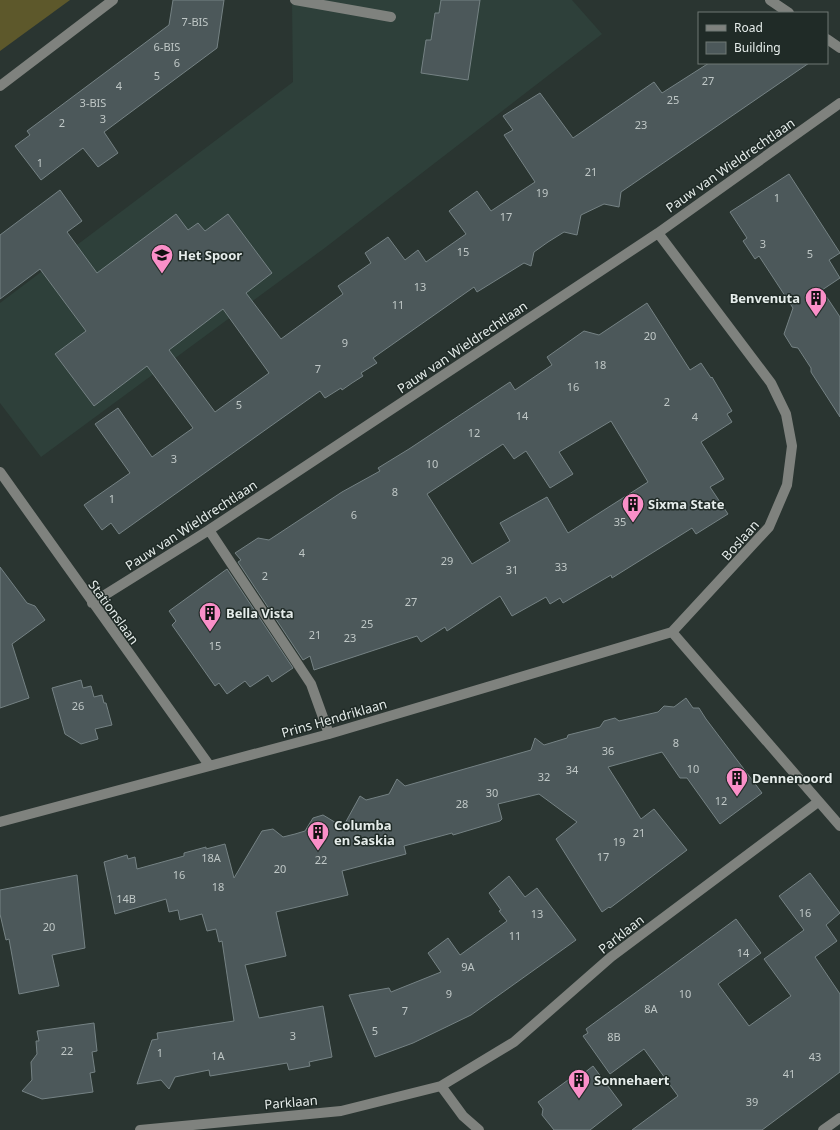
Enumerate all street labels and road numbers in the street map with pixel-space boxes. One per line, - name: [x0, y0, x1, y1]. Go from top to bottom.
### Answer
- street label: Pauw van Wieldrechtlaan: [662, 114, 798, 216]
- street label: Pauw van Wieldrechtlaan: [393, 297, 531, 397]
- street label: Pauw van Wieldrechtlaan: [122, 476, 260, 574]
- street label: Boslaan: [717, 516, 763, 564]
- street label: Stationslaan: [85, 576, 143, 648]
- street label: Prins Hendriklaan: [279, 694, 389, 742]
- street label: Parklaan: [594, 910, 648, 958]
- street label: Parklaan: [264, 1091, 318, 1113]

